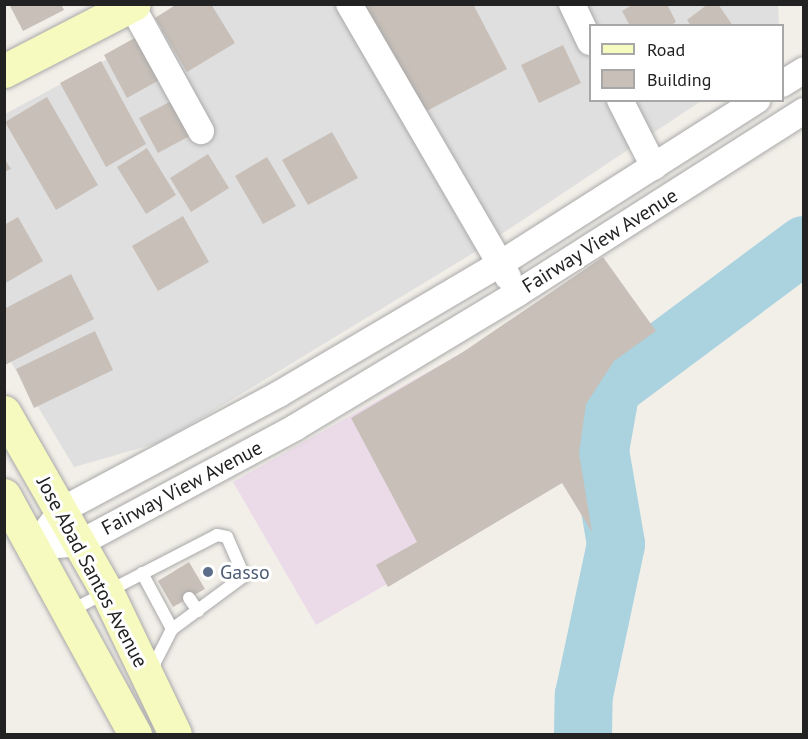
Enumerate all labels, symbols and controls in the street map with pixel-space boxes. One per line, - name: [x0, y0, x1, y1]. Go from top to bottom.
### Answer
- legend: [589, 24, 784, 102]
- text: Road: [647, 38, 685, 61]
- text: Building: [647, 68, 711, 91]
- street label: Fairway View Avenue: [517, 183, 683, 299]
- street label: Fairway View Avenue: [97, 435, 267, 541]
- street label: Jose Abad Santos Avenue: [31, 472, 153, 672]
- place label: Gasso: [220, 560, 270, 584]
- marker: Gasso: [201, 565, 215, 579]

